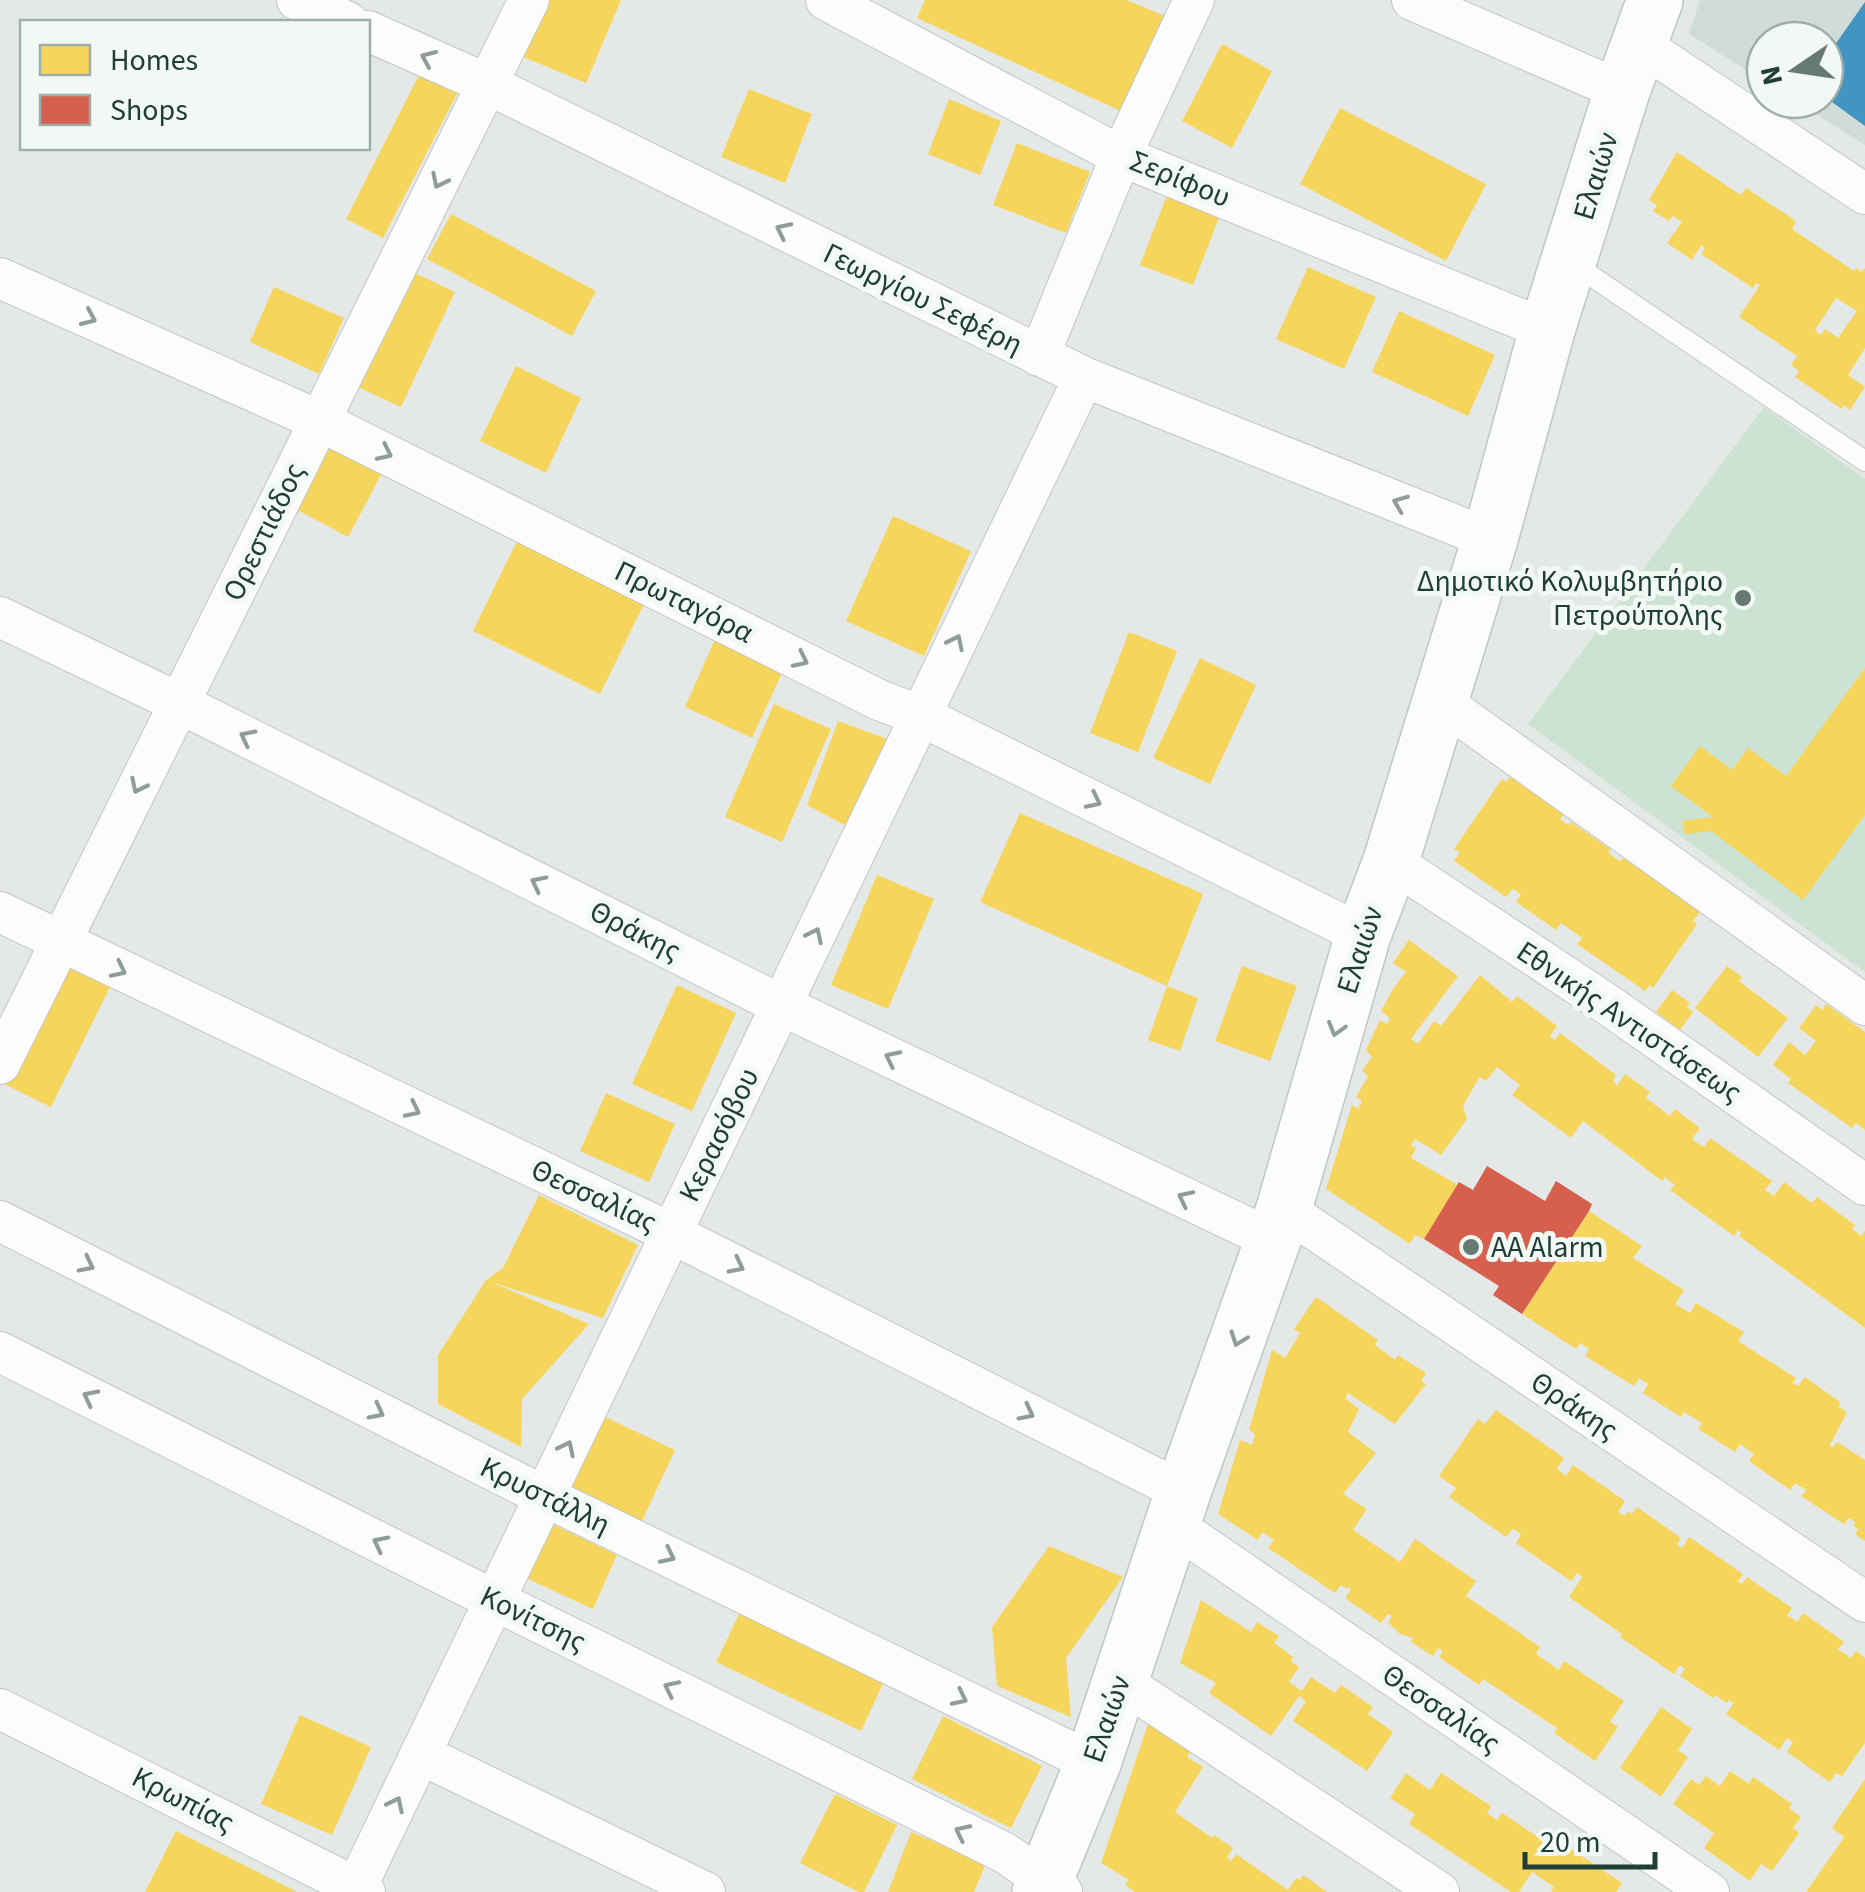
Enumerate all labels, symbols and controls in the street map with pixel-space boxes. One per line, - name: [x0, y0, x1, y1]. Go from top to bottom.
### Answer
- legend: [20, 20, 370, 150]
- north arrow: [1745, 20, 1845, 120]
- text: Homes: [110, 39, 198, 82]
- one-way arrow: [420, 50, 438, 70]
- text: N: [1750, 62, 1793, 89]
- text: Shops: [110, 89, 188, 132]
- street label: Ελαιών: [1562, 127, 1630, 225]
- street label: Σερίφου: [1123, 139, 1237, 219]
- one-way arrow: [431, 171, 451, 189]
- one-way arrow: [775, 222, 793, 242]
- street label: Γεωργίου Σεφέρη: [816, 232, 1030, 366]
- one-way arrow: [79, 306, 97, 326]
- one-way arrow: [374, 441, 392, 460]
- street label: Ορεστιάδος: [212, 456, 316, 608]
- one-way arrow: [1392, 495, 1410, 515]
- street label: Πρωταγόρα: [607, 550, 761, 654]
- place label: Δημοτικό Κολυμβητήριο Πετρούπολης: [1417, 560, 1723, 637]
- marker: Δημοτικό Κολυμβητήριο Πετρούπολης: [1732, 587, 1754, 609]
- one-way arrow: [944, 634, 964, 652]
- one-way arrow: [790, 648, 808, 668]
- one-way arrow: [239, 729, 257, 749]
- one-way arrow: [131, 775, 150, 793]
- one-way arrow: [1083, 789, 1101, 808]
- one-way arrow: [530, 875, 548, 895]
- street label: Θράκης: [582, 890, 688, 972]
- street label: Ελαιών: [1326, 901, 1394, 999]
- one-way arrow: [803, 927, 823, 945]
- street label: Εθνικής Αντιστάσεως: [1508, 930, 1750, 1114]
- one-way arrow: [109, 957, 127, 977]
- one-way arrow: [1327, 1020, 1348, 1037]
- one-way arrow: [884, 1050, 902, 1070]
- street label: Κερασόβου: [668, 1061, 770, 1209]
- one-way arrow: [402, 1097, 420, 1117]
- street label: Θεσσαλίας: [524, 1148, 664, 1244]
- one-way arrow: [1177, 1190, 1195, 1210]
- place label: AA Alarm: [1491, 1226, 1604, 1269]
- marker: AA Alarm: [1460, 1236, 1482, 1258]
- one-way arrow: [77, 1253, 95, 1273]
- one-way arrow: [726, 1254, 744, 1273]
- one-way arrow: [1229, 1329, 1250, 1346]
- street label: Θράκης: [1522, 1361, 1626, 1451]
- one-way arrow: [82, 1390, 100, 1409]
- one-way arrow: [367, 1399, 385, 1419]
- one-way arrow: [1016, 1401, 1034, 1420]
- one-way arrow: [555, 1440, 575, 1458]
- street label: Κρυστάλλη: [473, 1446, 617, 1546]
- one-way arrow: [372, 1536, 390, 1555]
- one-way arrow: [658, 1544, 676, 1564]
- street label: Κονίτσης: [473, 1575, 593, 1663]
- street label: Θεσσαλίας: [1373, 1654, 1509, 1764]
- street label: Ελαιών: [1072, 1670, 1142, 1768]
- one-way arrow: [663, 1681, 681, 1700]
- one-way arrow: [950, 1686, 968, 1706]
- street label: Κρωπίας: [124, 1756, 242, 1844]
- one-way arrow: [384, 1796, 404, 1814]
- scale bar: [1525, 1807, 1655, 1869]
- text: 20 m: [1540, 1821, 1601, 1864]
- one-way arrow: [954, 1824, 972, 1844]

